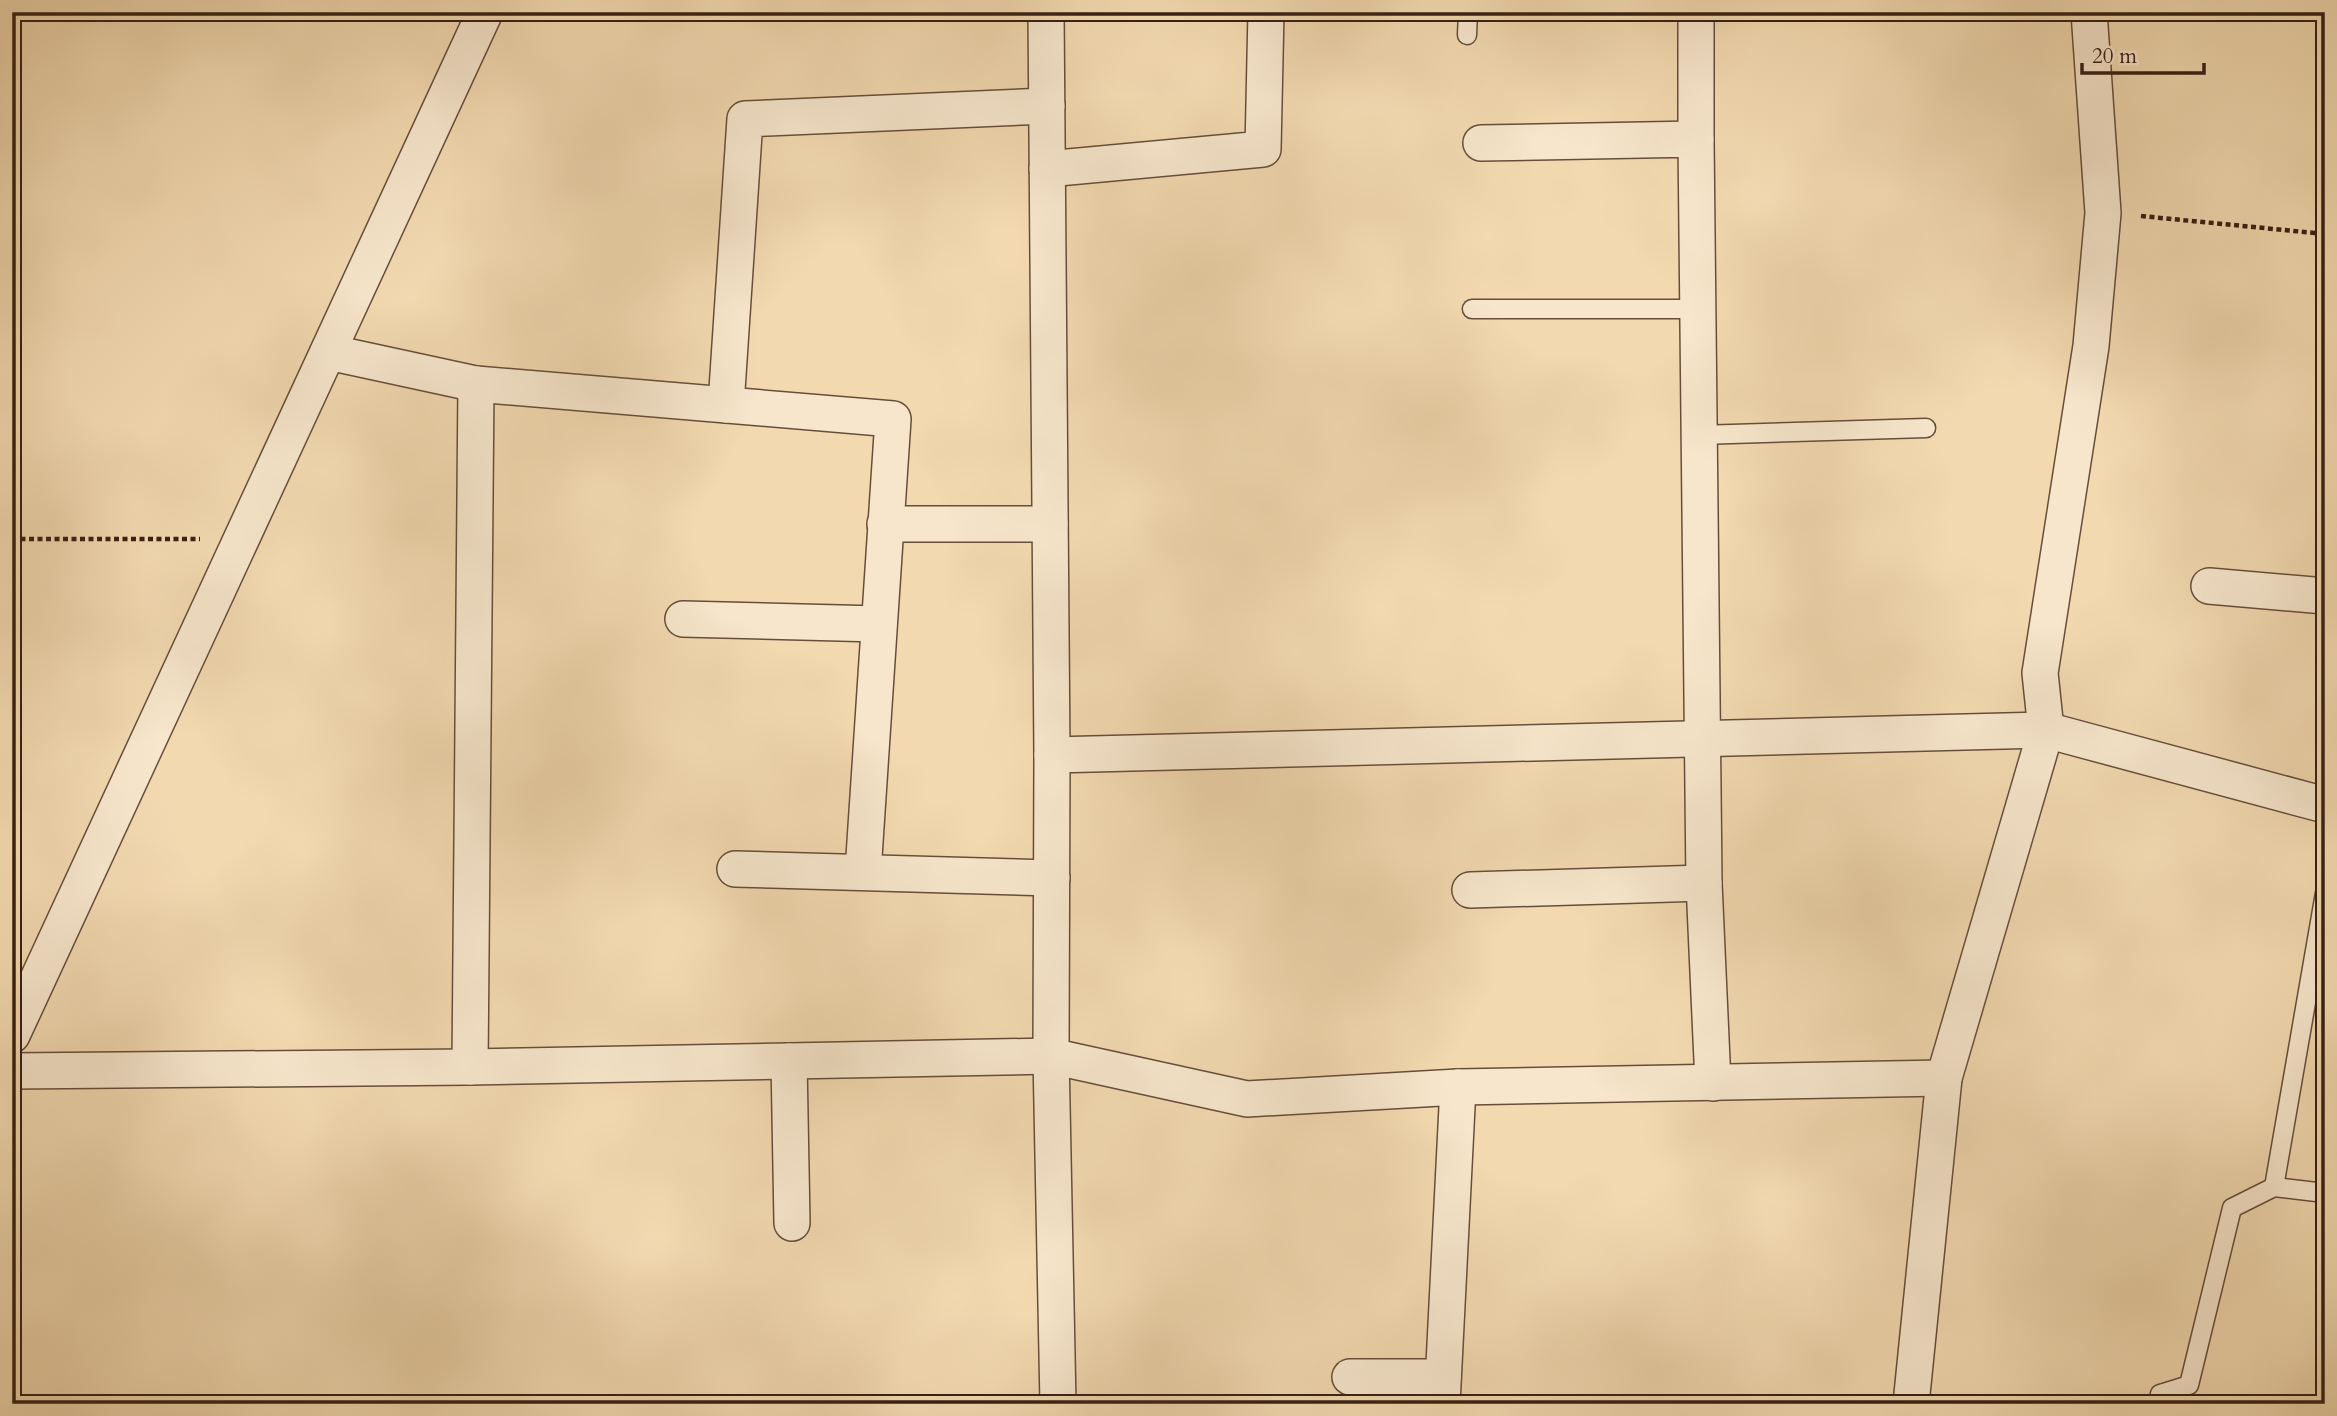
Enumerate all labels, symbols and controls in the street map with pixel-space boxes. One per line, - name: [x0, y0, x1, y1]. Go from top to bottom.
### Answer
- scale bar: [2082, 32, 2204, 76]
- text: 20 m: [2092, 42, 2137, 71]

